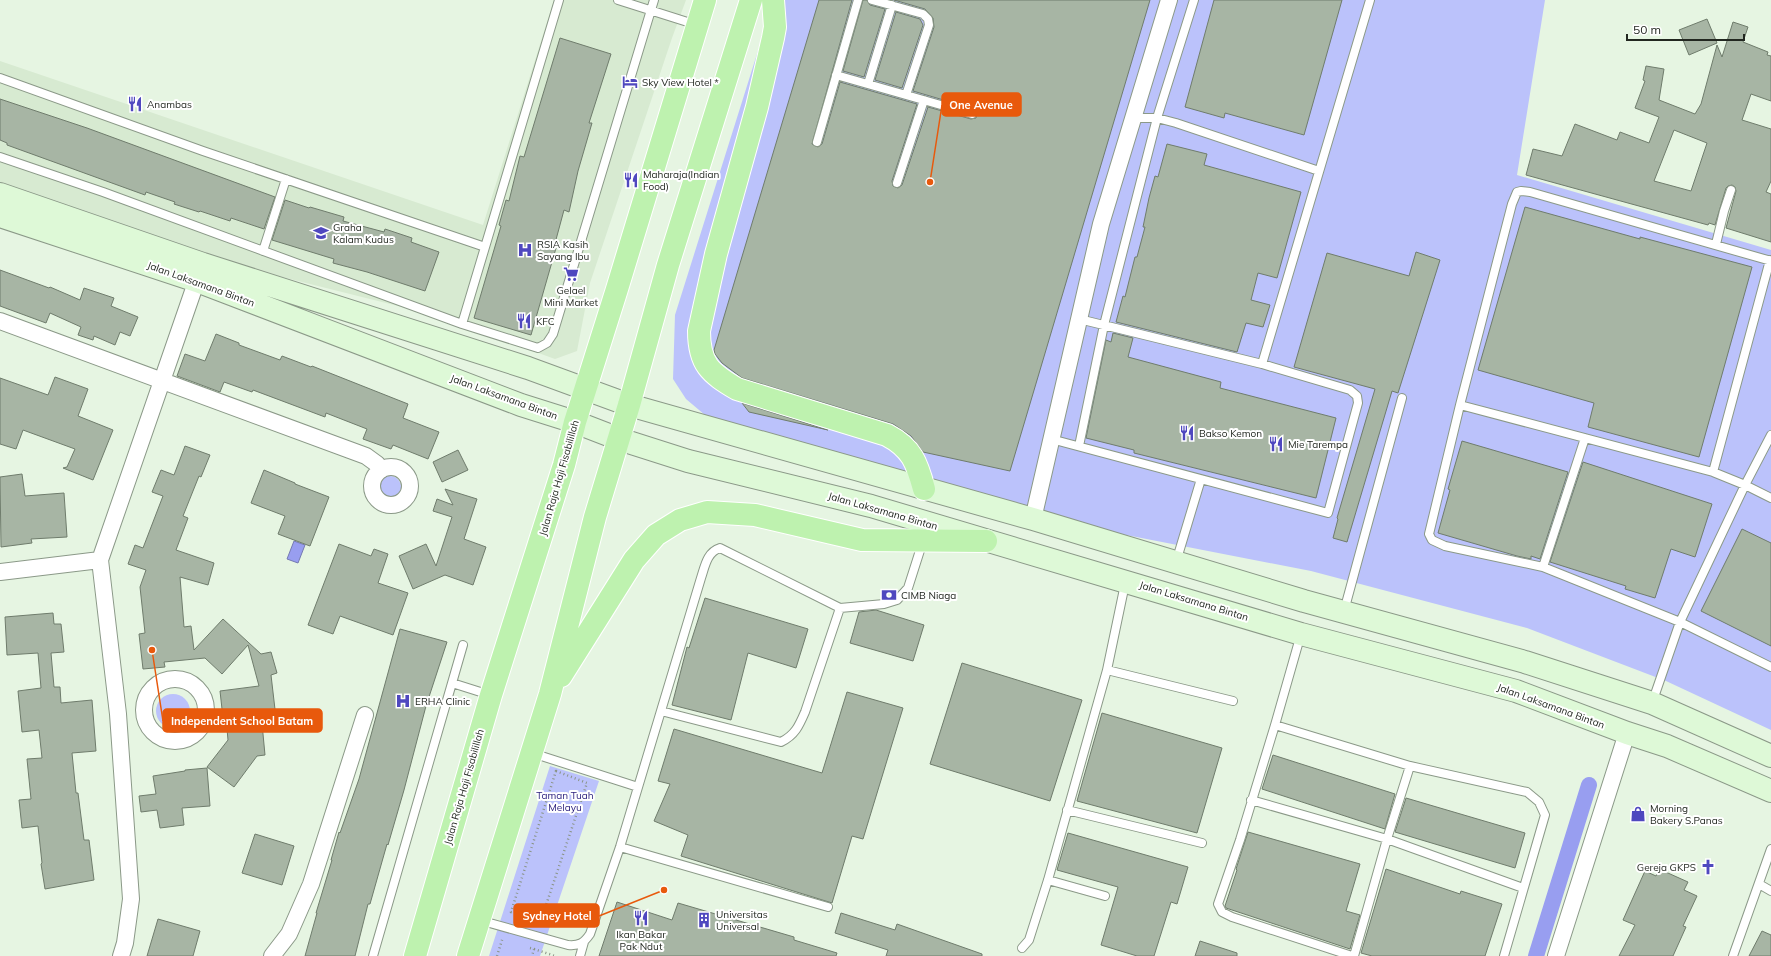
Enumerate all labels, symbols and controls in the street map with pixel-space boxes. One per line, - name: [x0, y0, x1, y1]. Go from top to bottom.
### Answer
- scale bar: [1627, 16, 1744, 42]
- text: 50 m: [1633, 22, 1661, 37]
- hotel icon: Sky View Hotel *: [621, 73, 639, 91]
- place label: Sky View Hotel *: [642, 76, 719, 89]
- callout: One Avenue: [942, 93, 1021, 116]
- restaurant icon: Anambas: [126, 95, 144, 113]
- place label: Anambas: [147, 98, 192, 111]
- text: One Avenue: [949, 98, 1013, 112]
- place label: Maharaja(Indian Food): [643, 168, 719, 193]
- restaurant icon: Maharaja(Indian Food): [622, 171, 640, 189]
- place label: Graha Kalam Kudus: [333, 221, 394, 246]
- school or university icon: Graha Kalam Kudus: [312, 224, 330, 242]
- place label: RSIA Kasih Sayang Ibu: [537, 238, 589, 263]
- hospital icon: RSIA Kasih Sayang Ibu: [516, 241, 534, 259]
- street label: Jalan Laksamana Bintan: [146, 259, 257, 310]
- supermarket icon: Gelael Mini Market: [562, 265, 580, 283]
- place label: Gelael Mini Market: [544, 284, 598, 309]
- restaurant icon: KFC: [515, 312, 533, 330]
- place label: KFC: [536, 315, 555, 328]
- street label: Jalan Laksamana Bintan: [449, 372, 560, 423]
- street label: Jalan Raja Haji Fisabilillah: [536, 419, 582, 537]
- restaurant icon: Bakso Kemon: [1178, 424, 1196, 442]
- place label: Bakso Kemon: [1199, 427, 1262, 440]
- restaurant icon: Mie Tarempa: [1267, 435, 1285, 453]
- place label: Mie Tarempa: [1288, 438, 1348, 451]
- street label: Jalan Laksamana Bintan: [827, 489, 939, 533]
- street label: Jalan Laksamana Bintan: [1138, 578, 1250, 624]
- bank icon: CIMB Niaga: [880, 586, 898, 604]
- place label: CIMB Niaga: [901, 589, 956, 602]
- street label: Jalan Laksamana Bintan: [1496, 681, 1607, 732]
- hospital icon: ERHA Clinic: [394, 692, 412, 710]
- place label: ERHA Clinic: [415, 695, 470, 708]
- callout: Independent School Batam: [163, 709, 322, 732]
- text: Independent School Batam: [171, 714, 313, 728]
- street label: Jalan Raja Haji Fisabilillah: [441, 728, 487, 846]
- park label: Taman Tuah Melayu: [536, 789, 594, 814]
- place label: Morning Bakery S.Panas: [1650, 802, 1723, 827]
- shop icon: Morning Bakery S.Panas: [1629, 805, 1647, 823]
- church icon: Gereja GKPS: [1699, 858, 1717, 876]
- place label: Gereja GKPS: [1637, 861, 1696, 874]
- callout: Sydney Hotel: [514, 904, 599, 927]
- place label: Universitas Universal: [716, 908, 768, 933]
- text: Sydney Hotel: [522, 909, 592, 923]
- restaurant icon: Ikan Bakar Pak Ndut: [632, 909, 650, 927]
- building icon: Universitas Universal: [695, 911, 713, 929]
- place label: Ikan Bakar Pak Ndut: [616, 928, 666, 953]

